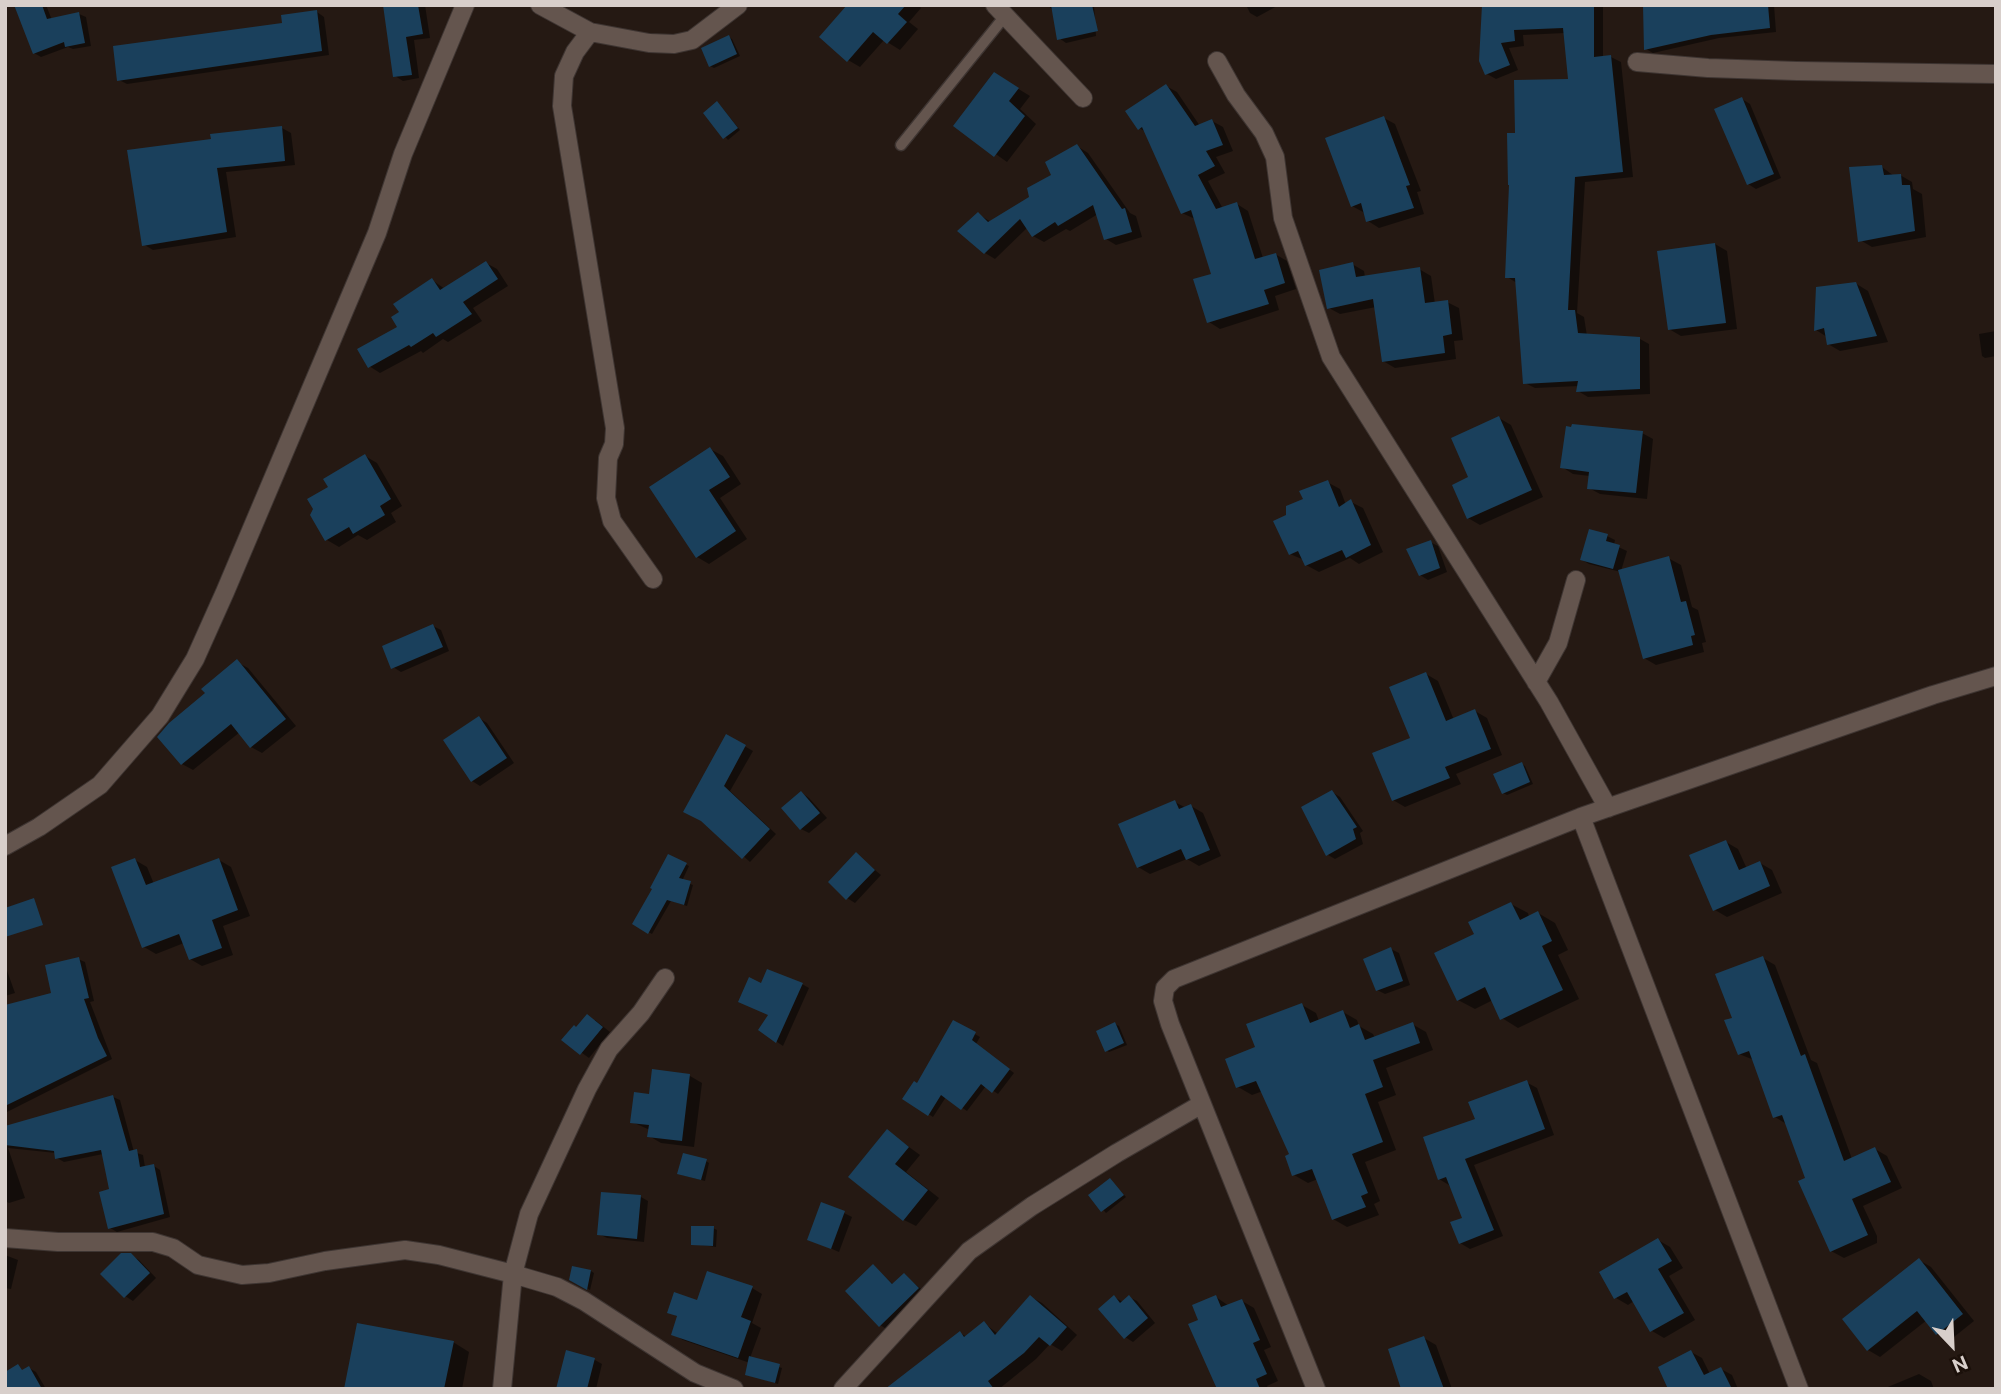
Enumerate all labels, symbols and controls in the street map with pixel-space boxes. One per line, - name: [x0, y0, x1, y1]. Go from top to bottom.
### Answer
- north arrow: [1917, 1310, 1987, 1380]
- text: N: [1949, 1351, 1971, 1377]

